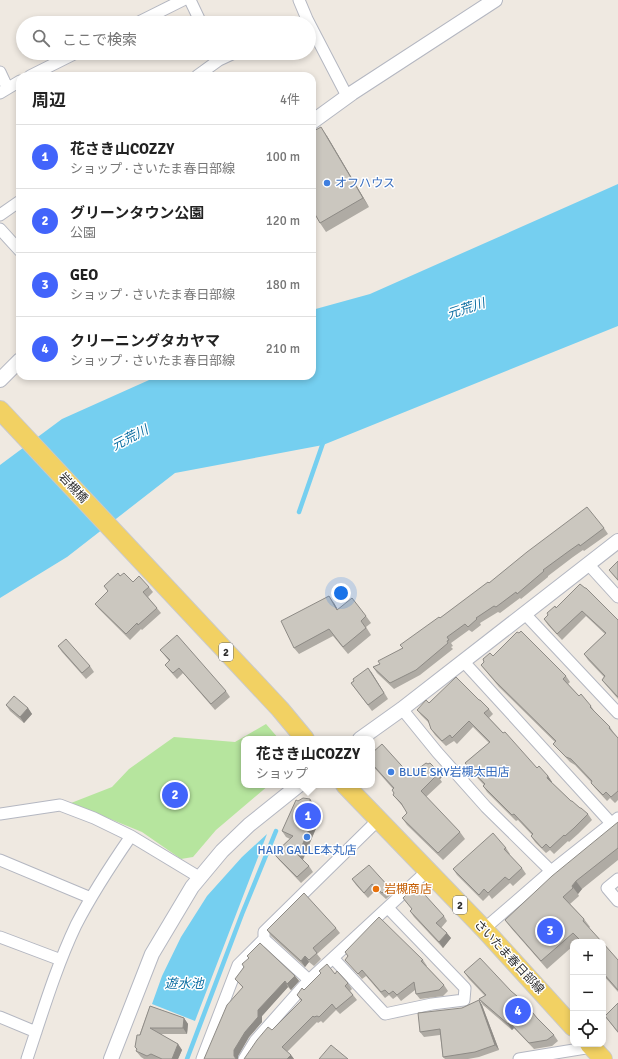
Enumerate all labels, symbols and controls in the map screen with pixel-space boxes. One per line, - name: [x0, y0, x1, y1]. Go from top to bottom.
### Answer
- search box: [16, 16, 316, 60]
- icon: search: [30, 27, 52, 49]
- text: ここで検索: [62, 31, 137, 49]
- text: 周辺: [32, 90, 66, 111]
- text: 4件: [280, 92, 300, 108]
- text: 花さき山COZZY: [70, 140, 174, 158]
- text: 1: [41, 149, 49, 165]
- text: 100 m: [266, 149, 300, 165]
- text: ショップ · さいたま春日部線: [70, 161, 235, 177]
- place label: オフハウス: [335, 176, 395, 191]
- marker: オフハウス: [322, 178, 332, 188]
- text: グリーンタウン公園: [70, 204, 204, 222]
- text: 2: [41, 213, 49, 229]
- text: 120 m: [266, 213, 300, 229]
- text: 公園: [70, 225, 96, 241]
- text: GEO: [70, 266, 98, 284]
- text: 3: [41, 277, 49, 293]
- text: 180 m: [266, 277, 300, 293]
- text: ショップ · さいたま春日部線: [70, 287, 235, 303]
- water label: 元荒川: [445, 295, 489, 323]
- text: クリーニングタカヤマ: [70, 332, 220, 350]
- text: 4: [41, 341, 49, 357]
- text: 210 m: [266, 341, 300, 357]
- text: ショップ · さいたま春日部線: [70, 353, 235, 369]
- water label: 元荒川: [109, 421, 153, 454]
- street label: 岩槻橋: [55, 470, 91, 506]
- your location: [331, 583, 351, 603]
- road number: 2: [219, 643, 233, 661]
- popup: [241, 736, 375, 788]
- text: 花さき山COZZY: [256, 745, 360, 763]
- place label: BLUE SKY岩槻太田店: [399, 765, 510, 780]
- text: ショップ: [256, 766, 308, 782]
- marker: BLUE SKY岩槻太田店: [386, 767, 396, 777]
- pin: 2: [162, 780, 188, 810]
- pin: 1: [295, 801, 321, 831]
- marker: HAIR GALLE本丸店: [302, 832, 312, 842]
- place label: HAIR GALLE本丸店: [258, 843, 356, 858]
- place label: 岩槻商店: [384, 882, 432, 897]
- marker: 岩槻商店: [371, 884, 381, 894]
- road number: 2: [453, 896, 467, 914]
- pin: 3: [537, 916, 563, 946]
- street label: さいたま春日部線: [471, 917, 547, 997]
- map controls: [570, 939, 606, 1047]
- button: +: [570, 939, 606, 975]
- button: −: [570, 975, 606, 1011]
- water label: 遊水池: [164, 976, 205, 992]
- pin: 4: [505, 996, 531, 1026]
- button: locate: [570, 1011, 606, 1047]

